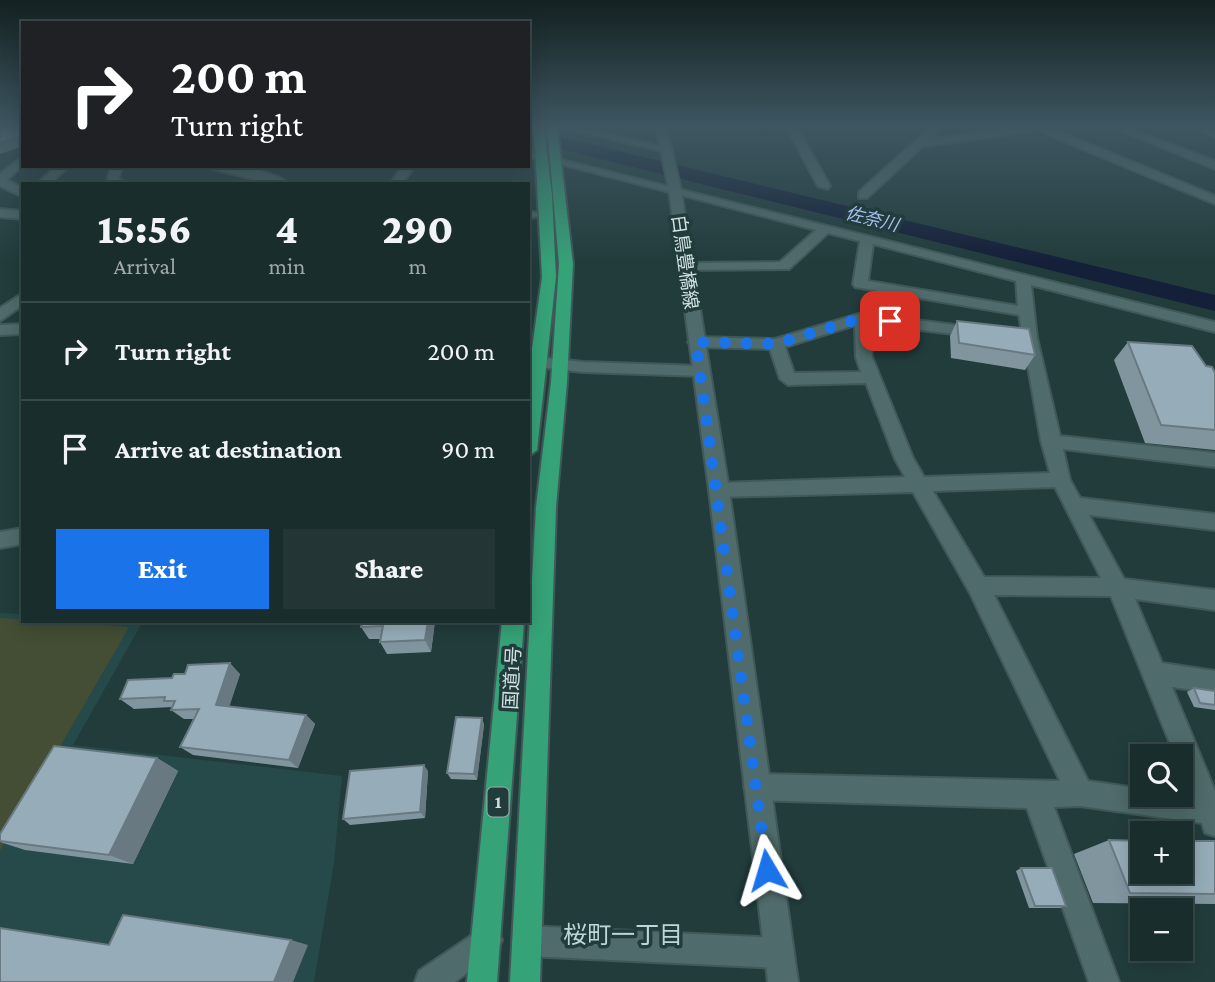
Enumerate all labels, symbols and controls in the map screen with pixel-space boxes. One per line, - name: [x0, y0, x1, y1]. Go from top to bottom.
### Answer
- icon: right: [56, 49, 147, 140]
- text: 200 m: [171, 49, 306, 104]
- text: Turn right: [171, 107, 303, 143]
- water label: 佐奈川: [843, 203, 903, 236]
- text: 15:56: [98, 205, 192, 252]
- text: 4: [275, 205, 298, 252]
- text: 290: [382, 205, 453, 252]
- street label: 白鳥豊橋線: [668, 213, 702, 311]
- text: Arrival: [113, 253, 176, 279]
- text: min: [268, 253, 305, 279]
- text: m: [408, 253, 427, 279]
- pin: [860, 291, 920, 351]
- icon: arrive: [871, 302, 909, 340]
- icon: right: [56, 332, 94, 370]
- text: Turn right: [115, 337, 231, 366]
- text: 200 m: [427, 337, 495, 366]
- icon: arrive: [56, 430, 94, 468]
- text: Arrive at destination: [115, 435, 342, 464]
- text: 90 m: [441, 435, 495, 464]
- button: Exit: [56, 529, 269, 609]
- button: Share: [283, 529, 495, 609]
- street label: 国道1号: [500, 646, 524, 710]
- map controls: [1130, 744, 1193, 961]
- button: search: [1130, 744, 1193, 807]
- road number: 1: [488, 788, 508, 816]
- button: +: [1130, 821, 1193, 884]
- position arrow: [730, 833, 804, 907]
- button: −: [1130, 898, 1193, 961]
- district label: 桜町一丁目: [563, 921, 683, 948]

